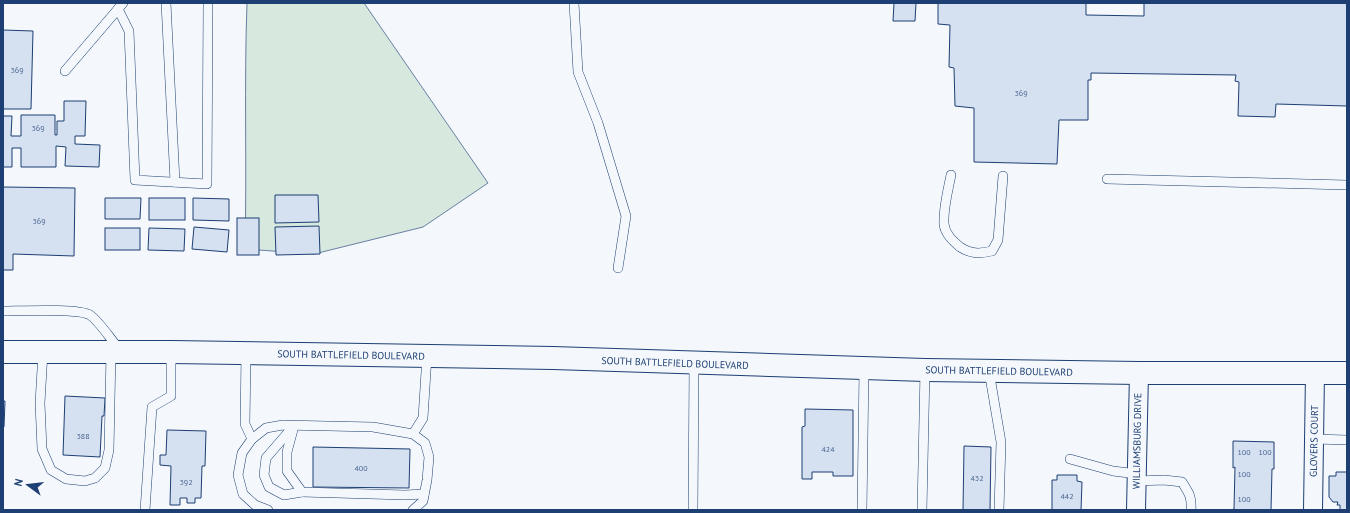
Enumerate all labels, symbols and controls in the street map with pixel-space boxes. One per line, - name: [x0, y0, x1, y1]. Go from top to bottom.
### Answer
- house number: 369: [10, 65, 24, 75]
- house number: 369: [1014, 88, 1028, 98]
- house number: 369: [31, 123, 45, 133]
- house number: 369: [32, 216, 46, 226]
- street label: SOUTH BATTLEFIELD BOULEVARD: [277, 347, 425, 363]
- street label: SOUTH BATTLEFIELD BOULEVARD: [601, 354, 749, 372]
- street label: SOUTH BATTLEFIELD BOULEVARD: [925, 363, 1073, 379]
- street label: WILLIAMSBURG DRIVE: [1130, 393, 1144, 489]
- street label: GLOVERS COURT: [1307, 405, 1321, 477]
- house number: 388: [76, 431, 90, 441]
- house number: 424: [821, 444, 835, 454]
- house number: 100: [1237, 447, 1251, 457]
- house number: 100: [1258, 447, 1272, 457]
- house number: 400: [354, 463, 368, 473]
- north arrow: [8, 465, 48, 505]
- house number: 100: [1237, 469, 1251, 479]
- house number: 432: [970, 473, 984, 483]
- text: N: [11, 477, 26, 488]
- house number: 392: [179, 477, 193, 487]
- house number: 442: [1060, 491, 1074, 501]
- house number: 100: [1237, 494, 1251, 504]

